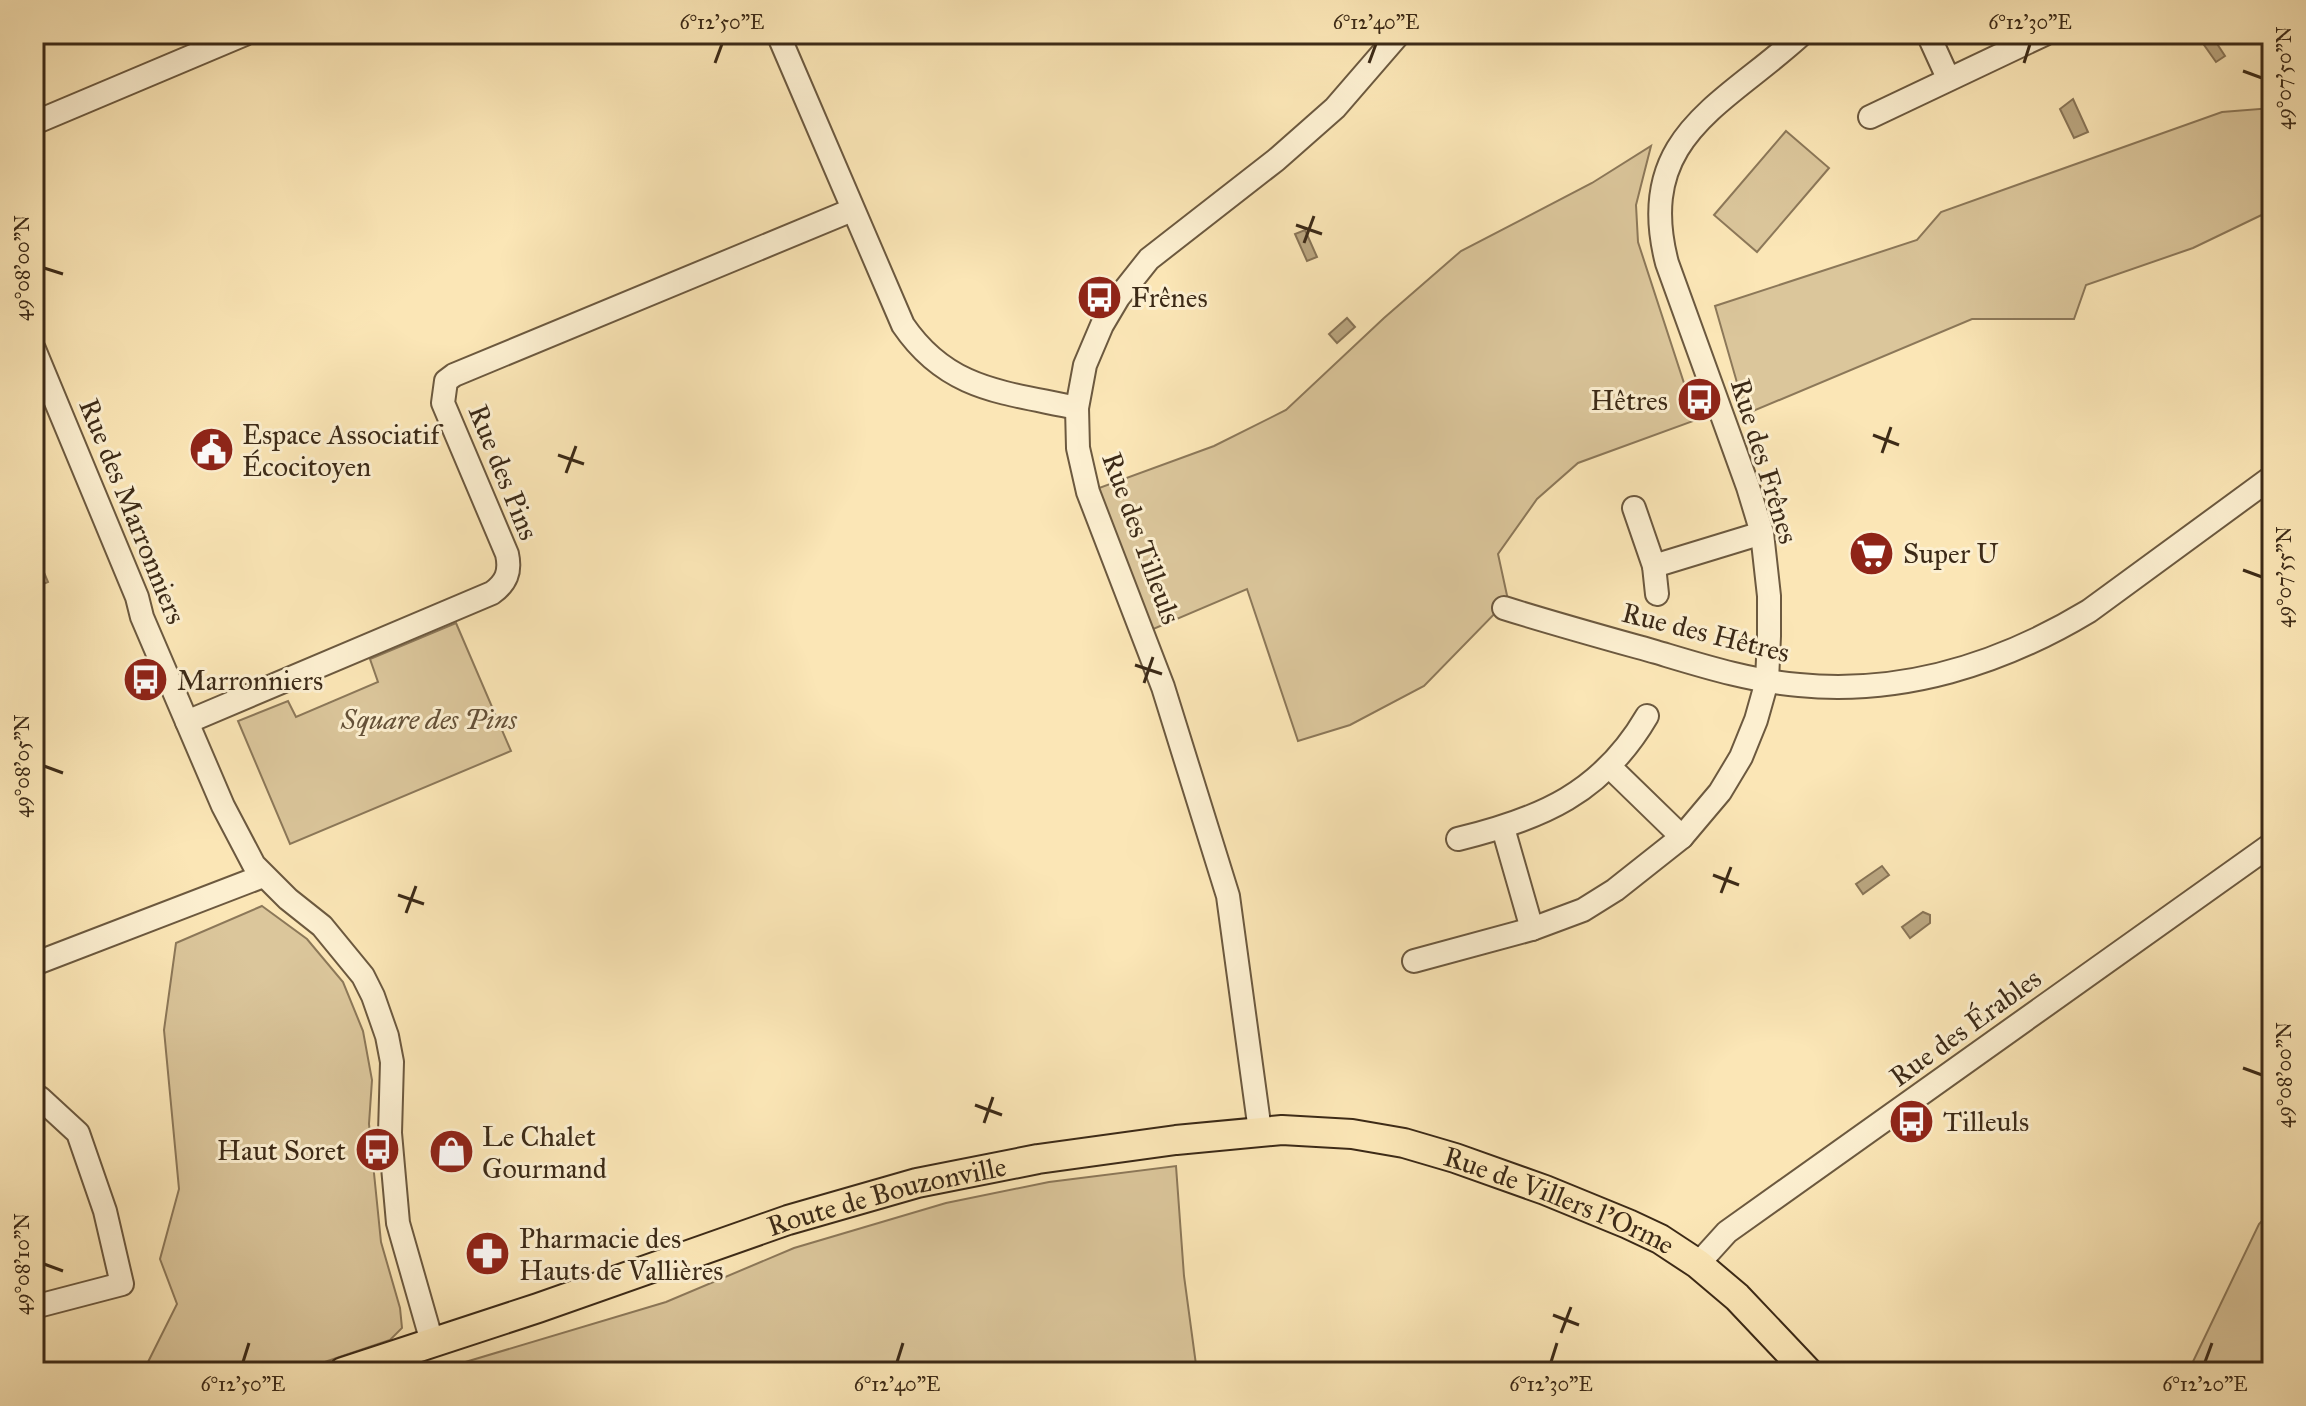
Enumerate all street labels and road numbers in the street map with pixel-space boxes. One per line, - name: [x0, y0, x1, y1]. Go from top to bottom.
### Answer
- street label: Rue des Frênes: [1723, 374, 1806, 548]
- street label: Rue des Marronniers: [71, 393, 194, 629]
- street label: Rue des Pins: [461, 399, 547, 545]
- street label: Rue des Tilleuls: [1094, 447, 1189, 629]
- street label: Rue des Hêtres: [1618, 595, 1793, 670]
- street label: Rue des Érables: [1883, 961, 2048, 1094]
- street label: Rue de Villers l'Orme: [1440, 1139, 1682, 1262]
- street label: Route de Bouzonville: [762, 1149, 1009, 1244]

